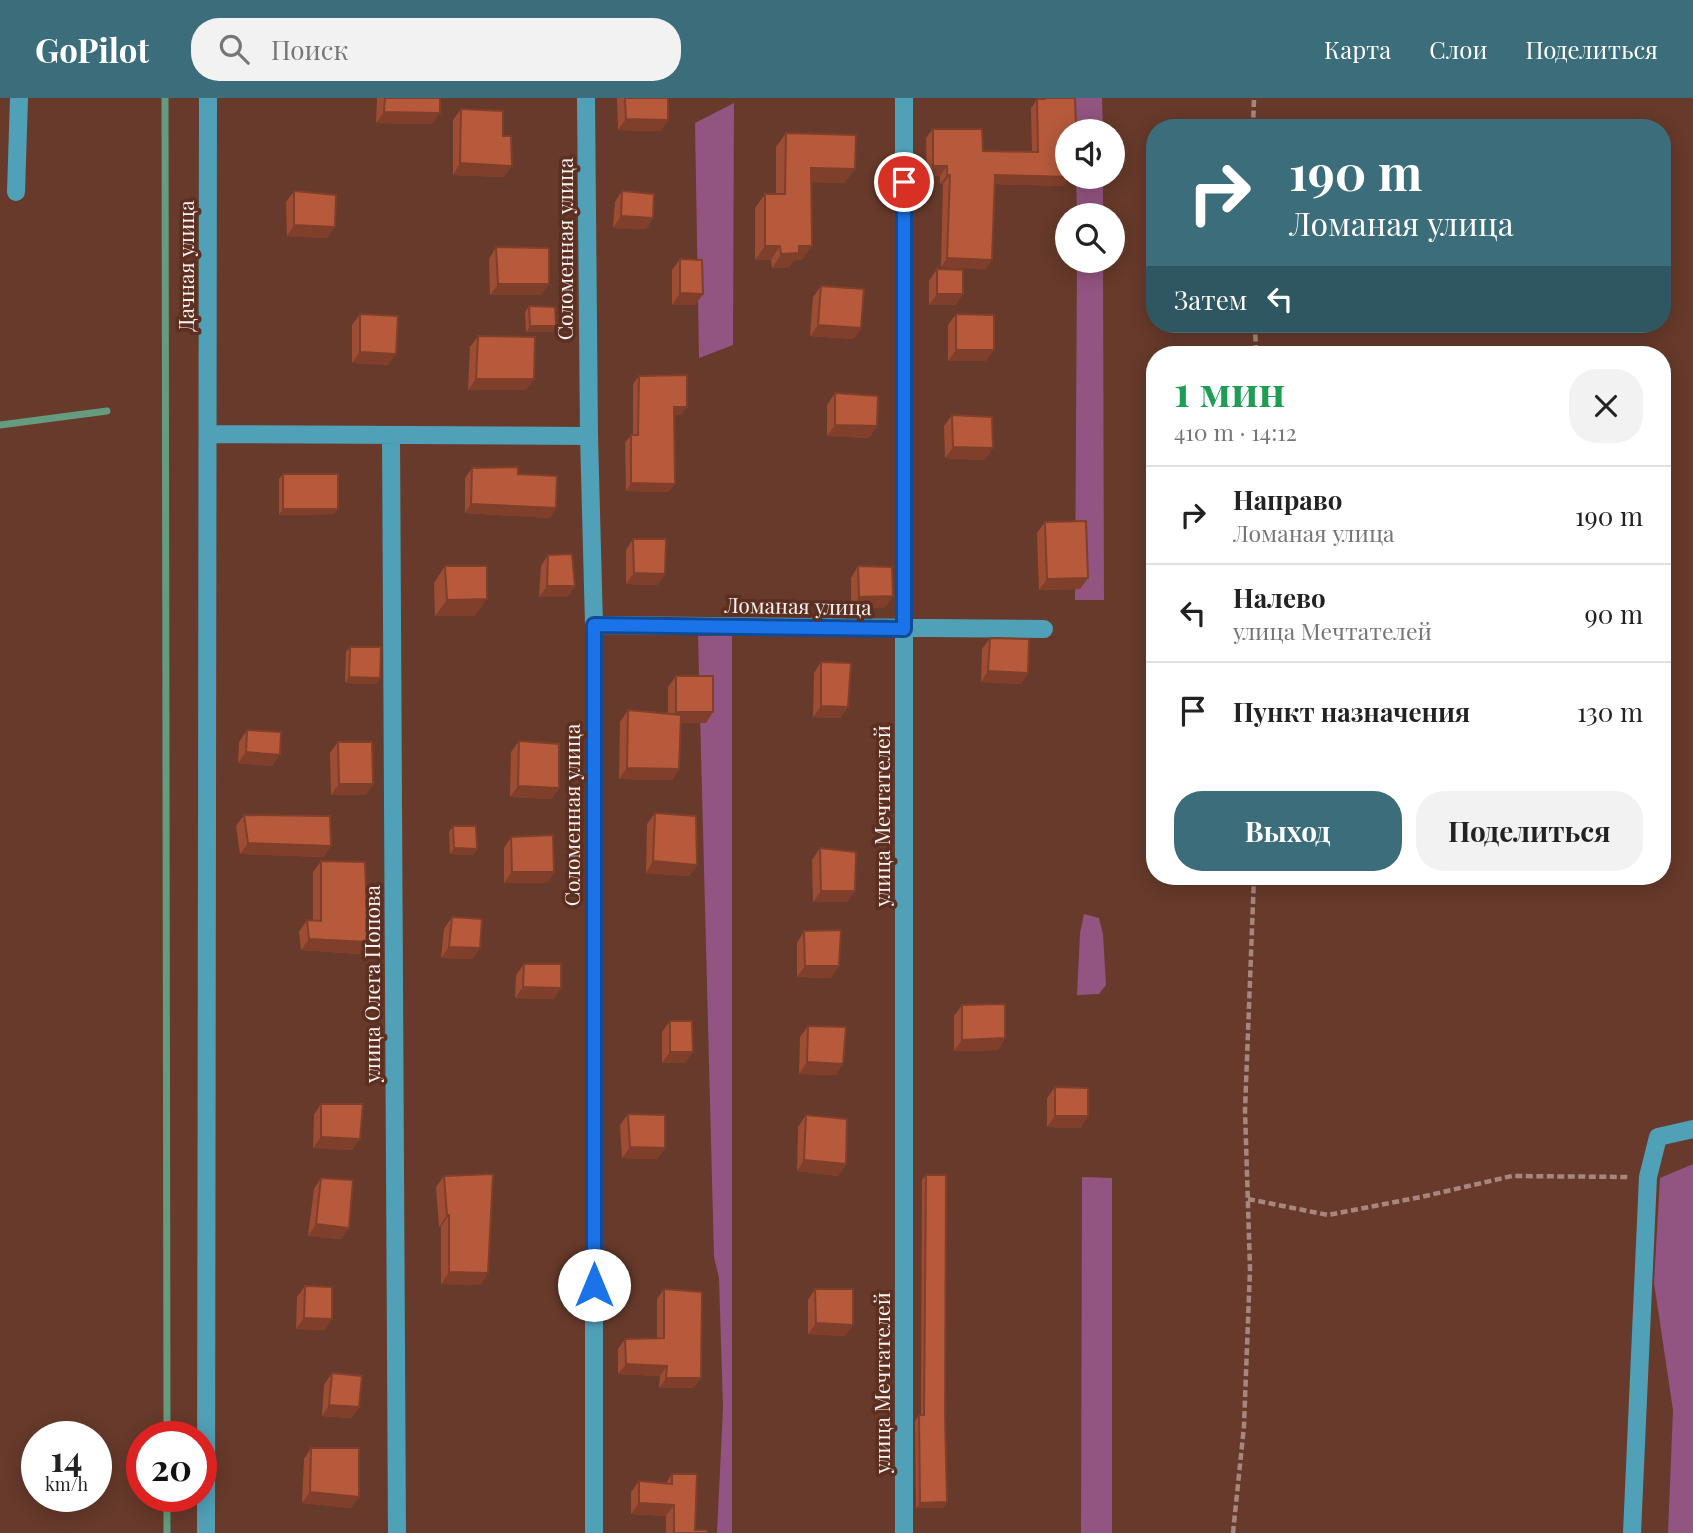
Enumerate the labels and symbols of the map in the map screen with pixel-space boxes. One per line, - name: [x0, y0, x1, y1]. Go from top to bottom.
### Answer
- pin: [874, 152, 934, 212]
- street label: Соломенная улица: [550, 157, 578, 340]
- street label: Дачная улица: [171, 200, 199, 332]
- street label: Ломаная улица: [723, 590, 872, 620]
- street label: Соломенная улица: [557, 723, 585, 906]
- street label: улица Мечтателей: [867, 725, 895, 908]
- street label: улица Олега Попова: [357, 884, 385, 1084]
- position arrow: [557, 1248, 631, 1322]
- street label: улица Мечтателей: [867, 1292, 895, 1475]
- speed limit sign: 20: [126, 1421, 217, 1512]

